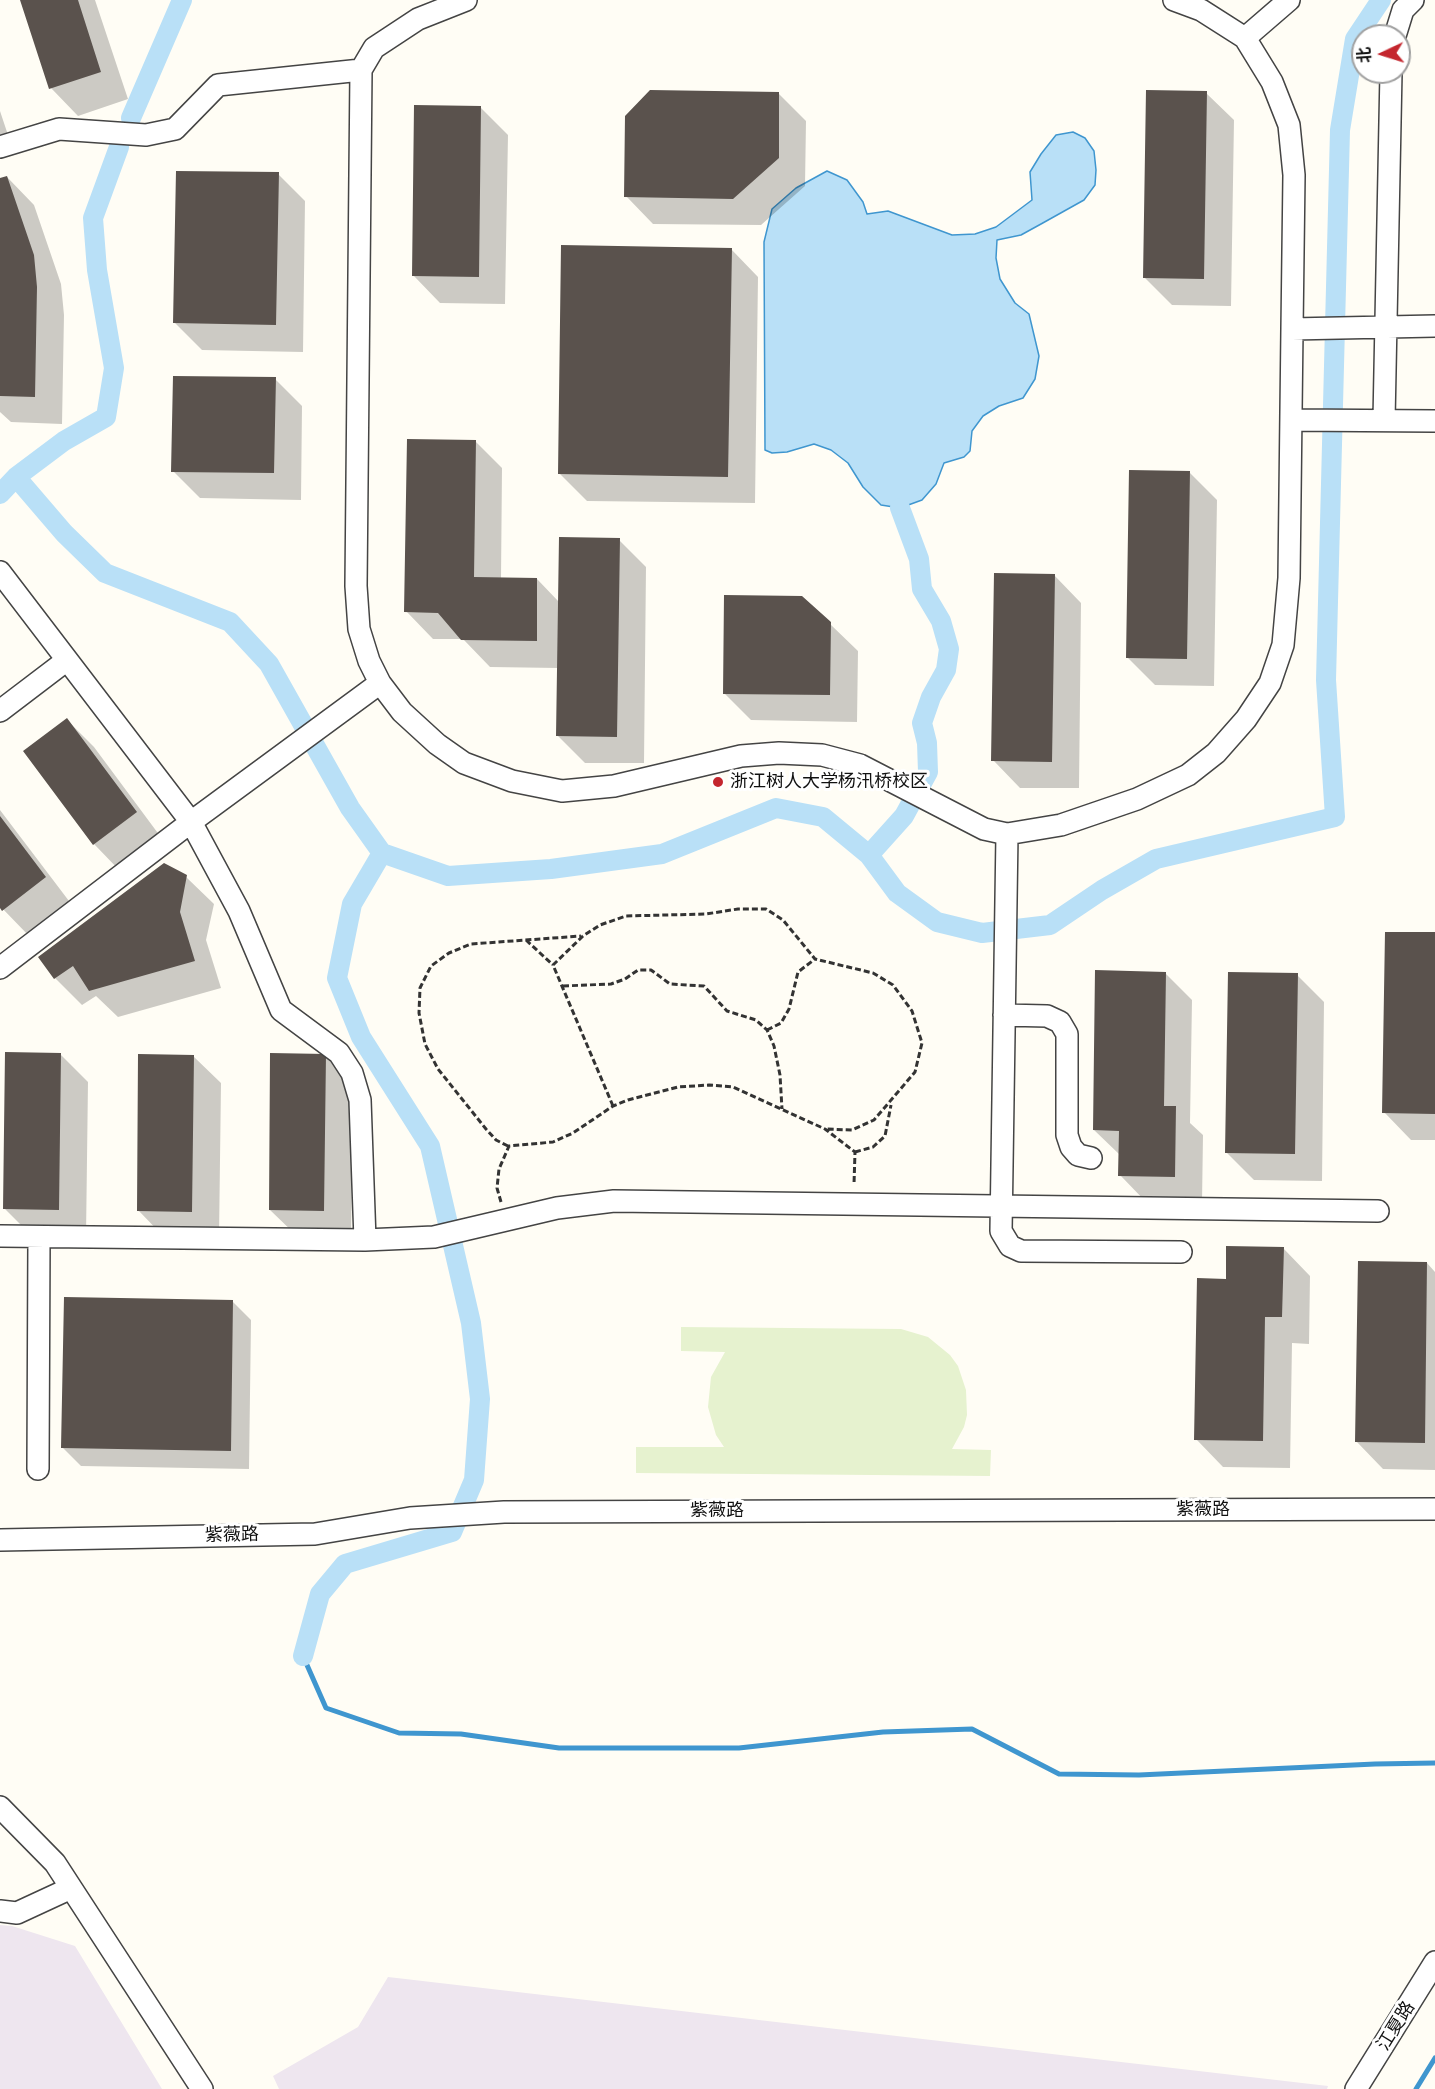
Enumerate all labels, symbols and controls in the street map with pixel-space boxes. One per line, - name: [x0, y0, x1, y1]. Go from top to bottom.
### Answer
- north arrow: [1351, 24, 1411, 84]
- text: 北: [1355, 47, 1375, 64]
- place label: 浙江树人大学杨汛桥校区: [730, 771, 928, 793]
- marker: 浙江树人大学杨汛桥校区: [711, 775, 725, 789]
- street label: 紫薇路: [1176, 1499, 1230, 1521]
- street label: 紫薇路: [690, 1500, 744, 1522]
- street label: 紫薇路: [205, 1524, 259, 1546]
- street label: 江夏路: [1373, 1997, 1419, 2055]

